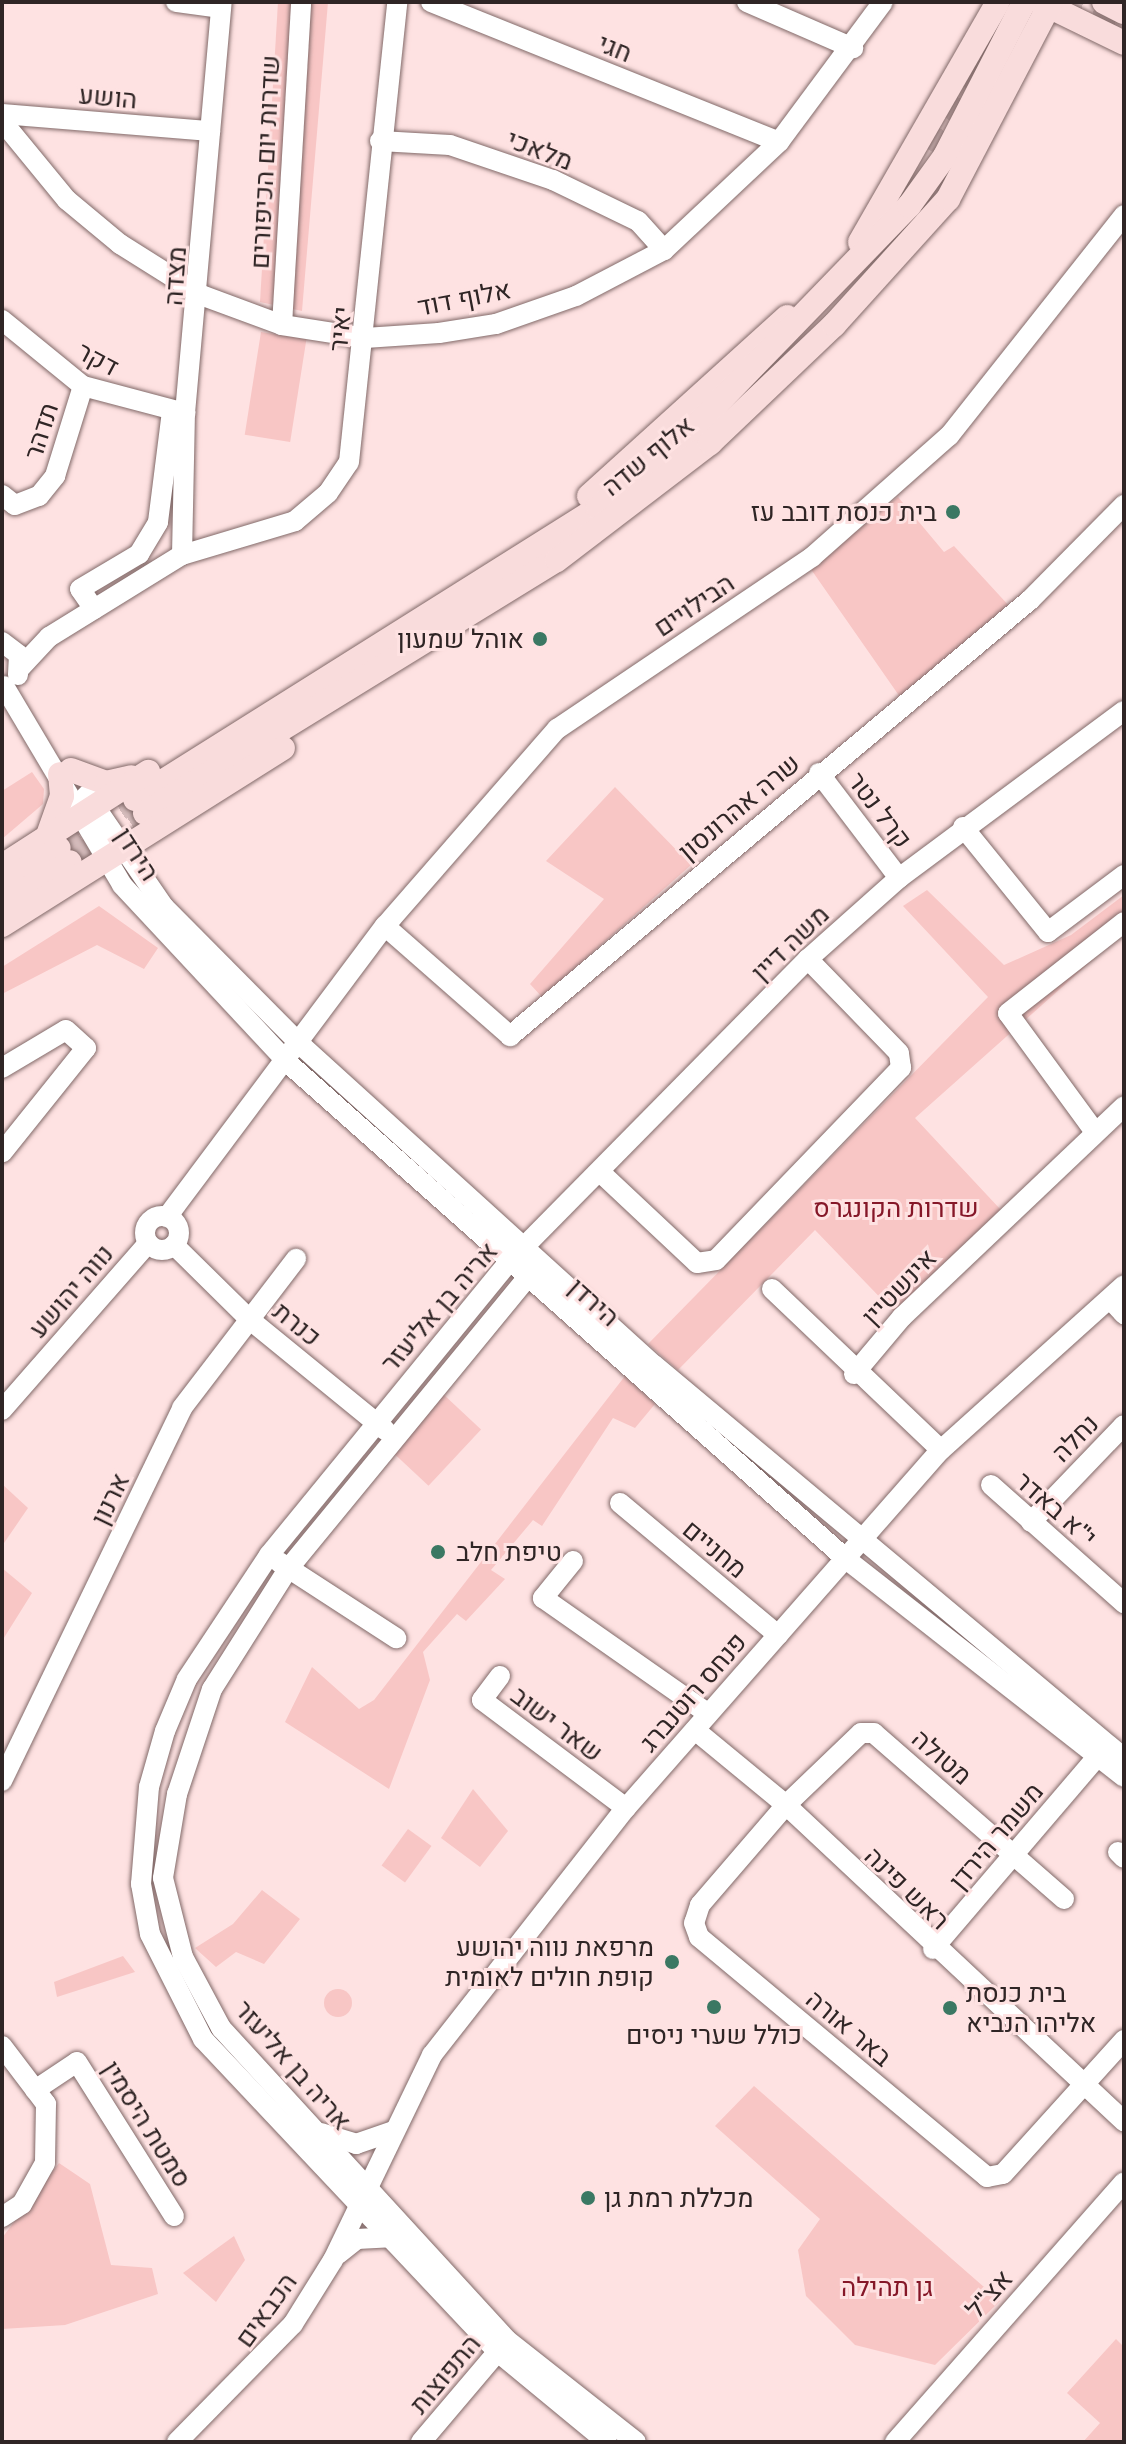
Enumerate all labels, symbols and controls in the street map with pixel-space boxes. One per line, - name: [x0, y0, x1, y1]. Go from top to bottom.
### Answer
- street label: חגי: [594, 27, 636, 69]
- street label: שדרות יום הכיפורים: [244, 54, 286, 270]
- street label: הושע: [77, 79, 139, 115]
- street label: מלאכי: [503, 123, 577, 177]
- street label: מצדה: [157, 245, 193, 307]
- street label: אלוף דוד: [415, 274, 513, 322]
- street label: יאיר: [322, 305, 358, 353]
- street label: דקר: [72, 335, 124, 383]
- street label: תדהר: [17, 399, 65, 463]
- street label: אלוף שדה: [596, 410, 700, 502]
- place label: בית כנסת דובב עז: [751, 496, 937, 528]
- marker: בית כנסת דובב עז: [944, 503, 962, 521]
- street label: הבילויים: [648, 567, 740, 643]
- place label: אוהל שמעון: [397, 623, 524, 655]
- marker: אוהל שמעון: [531, 630, 549, 648]
- street label: שרה אהרונסון: [672, 747, 806, 867]
- street label: קרל נטר: [841, 766, 919, 854]
- street label: הירדן: [108, 822, 166, 886]
- street label: משה דיין: [745, 899, 835, 987]
- park label: שדרות הקונגרס: [813, 1192, 979, 1224]
- street label: אריה בן אליעזר: [374, 1236, 504, 1378]
- street label: נווה יהושע: [22, 1238, 120, 1344]
- street label: אינשטיין: [855, 1242, 943, 1332]
- street label: הירדן: [562, 1271, 626, 1333]
- street label: כנרת: [267, 1295, 327, 1353]
- street label: נחלה: [1045, 1408, 1105, 1468]
- street label: י"א באדר: [1009, 1465, 1103, 1553]
- street label: ארנון: [84, 1468, 136, 1530]
- street label: מחניים: [677, 1513, 753, 1585]
- place label: טיפת חלב: [456, 1536, 562, 1568]
- marker: טיפת חלב: [427, 1541, 449, 1563]
- street label: פנחס רוטנברג: [633, 1626, 753, 1758]
- street label: שאר ישוב: [505, 1680, 609, 1768]
- street label: מטולה: [906, 1723, 978, 1791]
- street label: משמר הירדן: [942, 1776, 1050, 1896]
- street label: ראש פינה: [858, 1840, 956, 1936]
- place label: מרפאת נווה יהושע קופת חולים לאומית: [445, 1931, 654, 1992]
- marker: מרפאת נווה יהושע קופת חולים לאומית: [661, 1951, 683, 1973]
- place label: בית כנסת אליהו הנביא: [966, 1977, 1096, 2038]
- street label: באר אורה: [800, 1983, 898, 2073]
- street label: אריה בן אליעזר: [228, 1994, 358, 2136]
- marker: כולל שערי ניסים: [705, 1998, 723, 2016]
- marker: בית כנסת אליהו הנביא: [941, 1999, 959, 2017]
- place label: כולל שערי ניסים: [626, 2019, 802, 2051]
- street label: סמטת היסמין: [96, 2055, 198, 2193]
- place label: מכללת רמת גן: [604, 2182, 753, 2214]
- marker: מכללת רמת גן: [579, 2189, 597, 2207]
- street label: אצ"ל: [959, 2263, 1019, 2325]
- street label: הכבאים: [229, 2267, 303, 2353]
- park label: גן תהילה: [841, 2271, 933, 2303]
- street label: התפוצות: [403, 2328, 487, 2420]

